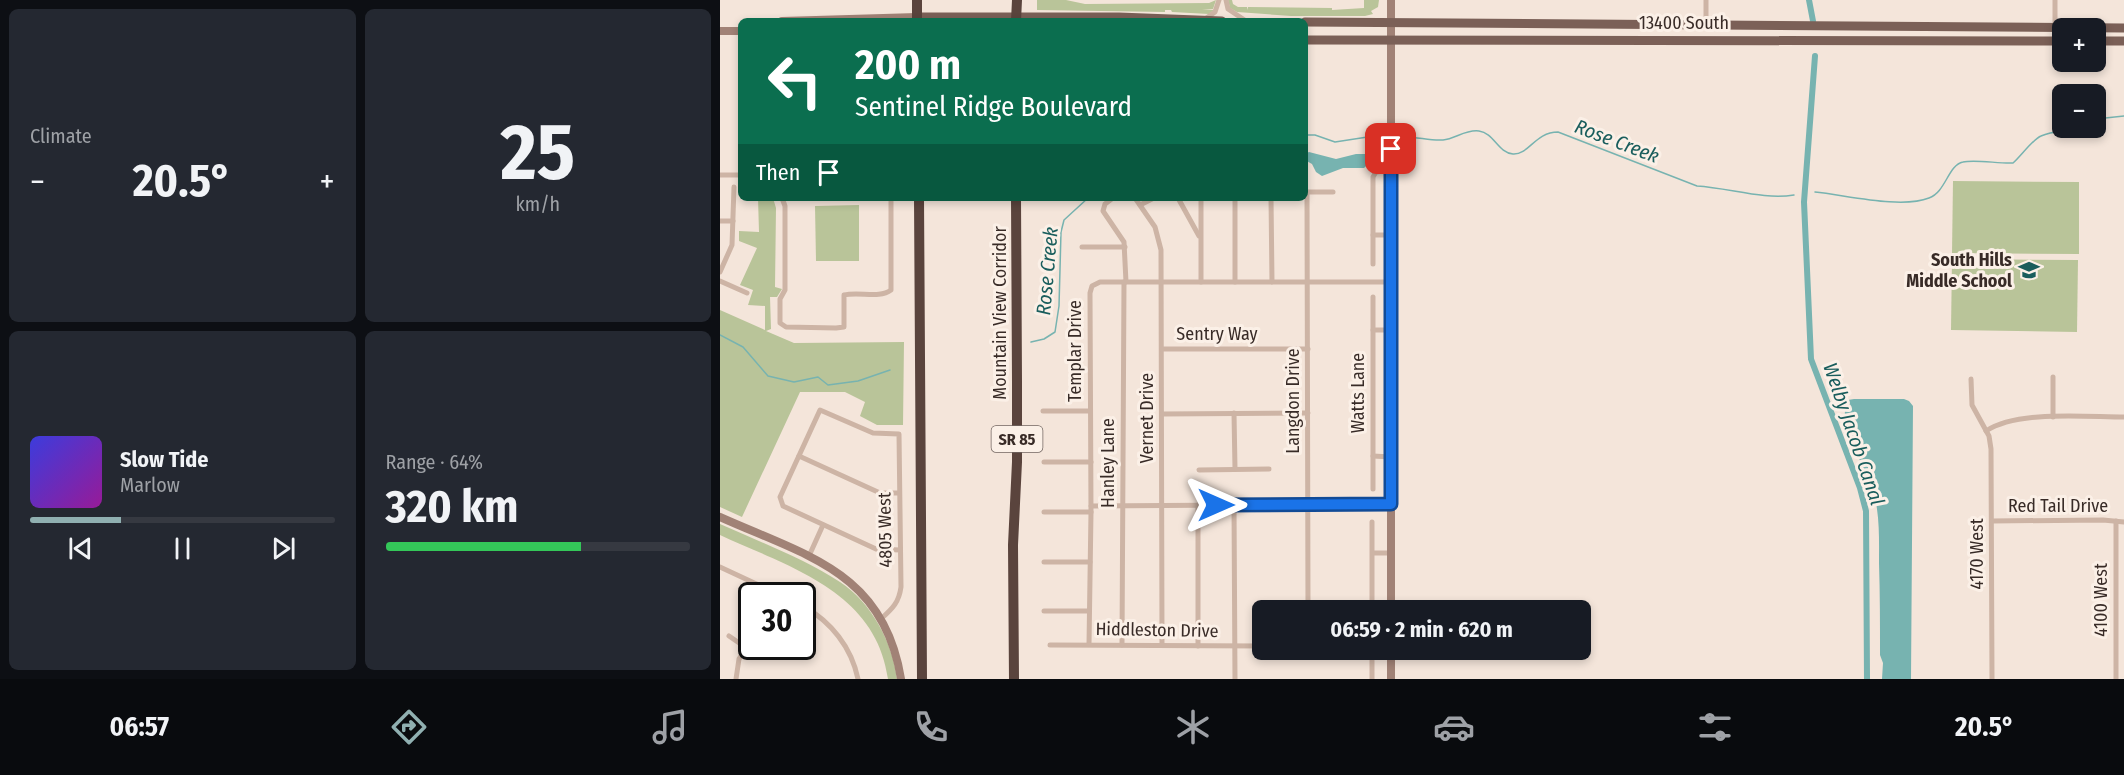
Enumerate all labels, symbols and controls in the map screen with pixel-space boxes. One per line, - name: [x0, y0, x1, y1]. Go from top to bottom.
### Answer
- street label: 13400 South: [1639, 12, 1729, 34]
- map controls: [2052, 18, 2106, 138]
- button: +: [2052, 18, 2106, 72]
- text: 200 m: [855, 40, 961, 90]
- icon: left: [756, 42, 834, 120]
- button: −: [2052, 84, 2106, 138]
- text: Sentinel Ridge Boulevard: [855, 91, 1132, 123]
- text: 25: [501, 106, 575, 200]
- water label: Rose Creek: [1571, 114, 1663, 168]
- pin: [1365, 123, 1416, 174]
- text: Climate: [30, 124, 92, 148]
- icon: arrive: [1374, 132, 1407, 165]
- text: 20.5°: [133, 154, 232, 208]
- icon: arrive: [812, 156, 845, 189]
- text: Then: [756, 159, 800, 186]
- text: −: [30, 162, 45, 202]
- text: +: [319, 162, 334, 202]
- text: km/h: [515, 192, 560, 216]
- street label: Mountain View Corridor: [989, 226, 1011, 400]
- water label: Rose Creek: [1031, 226, 1063, 316]
- place label: South Hills Middle School: [1906, 249, 2012, 292]
- school or university icon: South Hills Middle School: [2017, 258, 2041, 282]
- street label: Templar Drive: [1064, 300, 1086, 402]
- street label: Sentry Way: [1176, 323, 1258, 345]
- street label: Langdon Drive: [1282, 348, 1304, 454]
- street label: Watts Lane: [1347, 353, 1369, 433]
- water label: Welby Jacob Canal: [1818, 360, 1890, 508]
- street label: Vernet Drive: [1136, 373, 1158, 463]
- street label: Hanley Lane: [1097, 418, 1119, 508]
- road number: SR 85: [992, 426, 1042, 452]
- text: Slow Tide: [120, 446, 208, 473]
- text: Range · 64%: [386, 450, 483, 474]
- text: Marlow: [120, 473, 180, 497]
- position arrow: [1184, 473, 1248, 537]
- text: 320 km: [386, 480, 518, 534]
- street label: 4805 West: [873, 492, 897, 568]
- street label: Red Tail Drive: [2008, 495, 2108, 517]
- street label: 4170 West: [1966, 518, 1988, 590]
- icon: previous: [64, 532, 97, 565]
- icon: pause: [166, 532, 199, 565]
- icon: next: [267, 532, 300, 565]
- street label: 4100 West: [2090, 563, 2112, 637]
- speed limit sign: 30: [738, 582, 816, 660]
- text: 06:59 · 2 min · 620 m: [1330, 616, 1513, 643]
- street label: Hiddleston Drive: [1095, 618, 1219, 642]
- icon: directions: [388, 706, 430, 748]
- icon: music: [649, 706, 691, 748]
- icon: phone: [910, 706, 952, 748]
- icon: climate: [1172, 706, 1214, 748]
- icon: car: [1433, 706, 1475, 748]
- icon: filters: [1694, 706, 1736, 748]
- text: 06:57: [110, 711, 169, 743]
- text: 20.5°: [1955, 711, 2014, 743]

